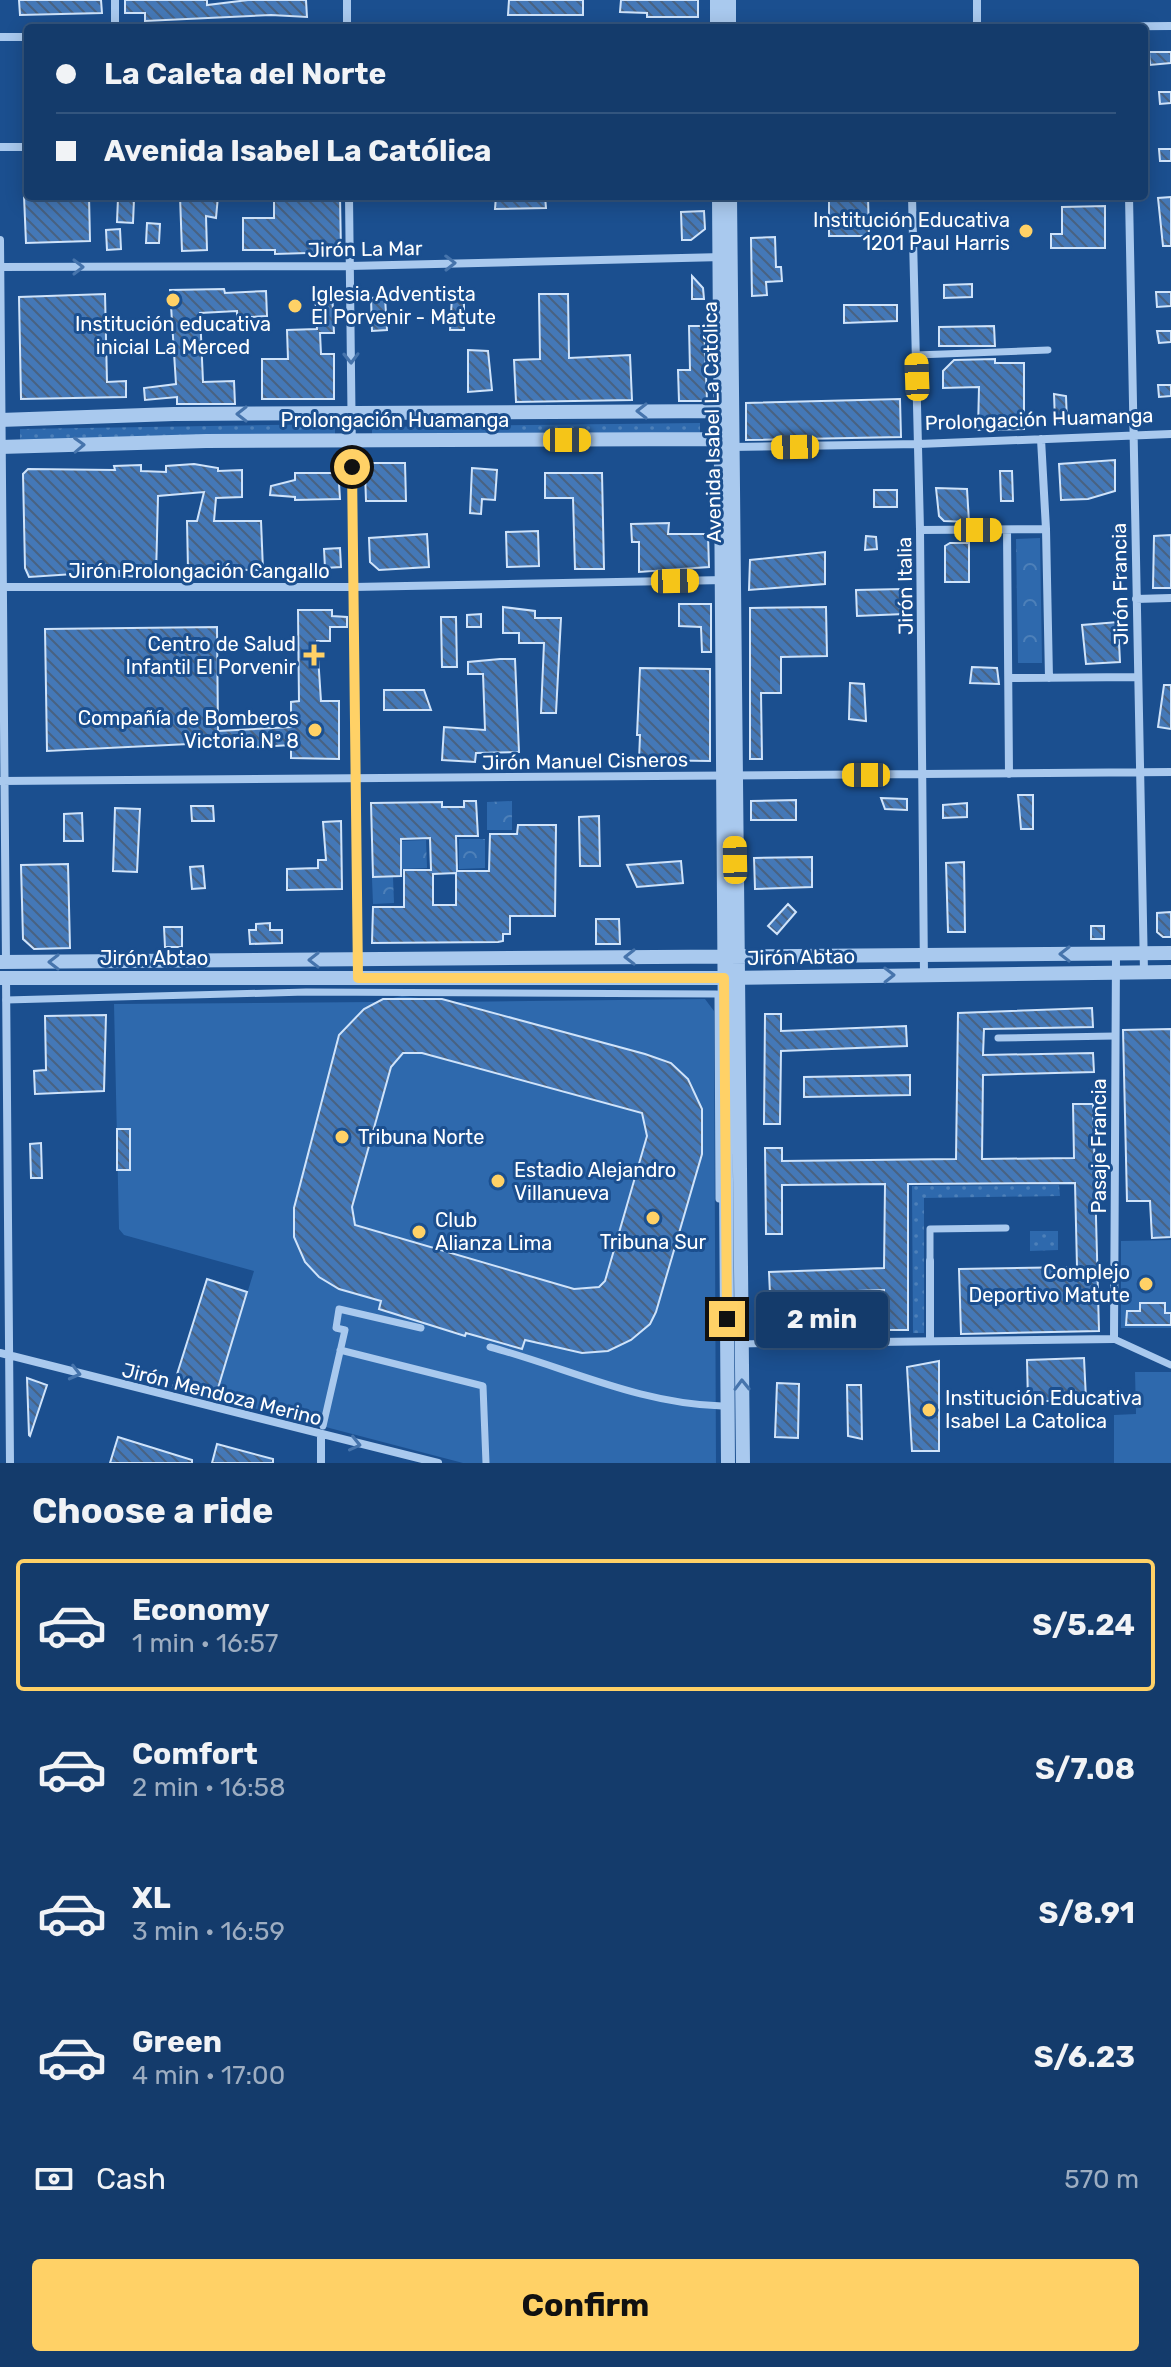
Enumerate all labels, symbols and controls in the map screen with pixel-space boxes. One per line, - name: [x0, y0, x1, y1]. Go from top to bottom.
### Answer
- text: La Caleta del Norte: [104, 56, 386, 92]
- text: Avenida Isabel La Católica: [104, 133, 492, 169]
- place label: Institución Educativa 1201 Paul Harris: [813, 208, 1010, 255]
- marker: Institución Educativa 1201 Paul Harris: [1017, 222, 1035, 240]
- street label: Jirón La Mar: [307, 236, 423, 262]
- one-way arrow: [444, 255, 457, 272]
- one-way arrow: [72, 258, 85, 276]
- place label: Iglesia Adventista El Porvenir - Matute: [311, 282, 496, 329]
- marker: Institución educativa inicial La Merced: [164, 291, 182, 309]
- marker: Iglesia Adventista El Porvenir - Matute: [286, 297, 304, 315]
- street label: Avenida Isabel La Católica: [698, 301, 726, 543]
- place label: Institución educativa inicial La Merced: [75, 312, 271, 359]
- one-way arrow: [342, 352, 360, 365]
- car: [904, 353, 930, 401]
- one-way arrow: [635, 403, 648, 420]
- street label: Prolongación Huamanga: [924, 403, 1154, 435]
- one-way arrow: [235, 405, 248, 423]
- street label: Prolongación Huamanga: [281, 408, 509, 432]
- car: [543, 428, 591, 452]
- car: [771, 435, 819, 459]
- one-way arrow: [73, 436, 86, 453]
- route start: [334, 449, 370, 485]
- car: [954, 518, 1002, 542]
- street label: Jirón Francia: [1107, 523, 1133, 645]
- street label: Jirón Italia: [892, 537, 918, 635]
- street label: Jirón Prolongación Cangallo: [68, 559, 330, 583]
- car: [651, 569, 699, 593]
- place label: Centro de Salud Infantil El Porvenir: [125, 632, 296, 679]
- marker: Centro de Salud Infantil El Porvenir: [303, 644, 325, 666]
- place label: Compañía de Bomberos Victoria Nº 8: [78, 706, 299, 753]
- marker: Compañía de Bomberos Victoria Nº 8: [306, 721, 324, 739]
- street label: Jirón Manuel Cisneros: [482, 747, 688, 775]
- car: [842, 763, 890, 787]
- car: [723, 836, 747, 884]
- street label: Jirón Abtao: [747, 944, 855, 970]
- one-way arrow: [1058, 945, 1071, 963]
- street label: Jirón Abtao: [100, 946, 208, 970]
- one-way arrow: [623, 948, 636, 966]
- one-way arrow: [307, 951, 320, 969]
- one-way arrow: [47, 953, 60, 971]
- one-way arrow: [883, 967, 896, 984]
- street label: Pasaje Francia: [1087, 1078, 1111, 1214]
- place label: Tribuna Norte: [358, 1125, 484, 1149]
- marker: Tribuna Norte: [333, 1128, 351, 1146]
- place label: Estadio Alejandro Villanueva: [514, 1158, 676, 1205]
- marker: Estadio Alejandro Villanueva: [489, 1172, 507, 1190]
- place label: Club Alianza Lima: [435, 1208, 552, 1255]
- marker: Tribuna Sur: [644, 1209, 662, 1227]
- marker: Club Alianza Lima: [410, 1223, 428, 1241]
- place label: Tribuna Sur: [600, 1230, 707, 1254]
- place label: Complejo Deportivo Matute: [969, 1260, 1130, 1307]
- marker: Complejo Deportivo Matute: [1137, 1275, 1155, 1293]
- callout: 2 min: [755, 1291, 887, 1347]
- route end: [709, 1301, 745, 1337]
- text: 2 min: [787, 1304, 857, 1335]
- street label: Jirón Mendoza Merino: [120, 1358, 324, 1430]
- one-way arrow: [68, 1364, 82, 1381]
- one-way arrow: [733, 1378, 751, 1391]
- place label: Institución Educativa Isabel La Catolica: [945, 1386, 1142, 1433]
- marker: Institución Educativa Isabel La Catolica: [920, 1401, 938, 1419]
- one-way arrow: [347, 1434, 361, 1451]
- text: Choose a ride: [32, 1489, 273, 1532]
- icon: car: [36, 1589, 108, 1661]
- text: Economy: [132, 1592, 270, 1628]
- text: S/5.24: [1032, 1607, 1135, 1643]
- text: 1 min · 16:57: [132, 1628, 278, 1659]
- icon: car: [36, 1733, 108, 1805]
- text: Comfort: [132, 1736, 258, 1772]
- text: S/7.08: [1035, 1751, 1135, 1787]
- text: 2 min · 16:58: [132, 1772, 286, 1803]
- icon: car: [36, 1877, 108, 1949]
- text: XL: [132, 1880, 171, 1916]
- text: S/8.91: [1039, 1895, 1135, 1931]
- text: 3 min · 16:59: [132, 1916, 285, 1947]
- icon: car: [36, 2021, 108, 2093]
- text: Green: [132, 2024, 222, 2060]
- text: S/6.23: [1034, 2039, 1135, 2075]
- text: 4 min · 17:00: [132, 2060, 285, 2091]
- icon: cash: [32, 2157, 76, 2201]
- text: Cash: [96, 2161, 166, 2197]
- text: 570 m: [1064, 2164, 1139, 2195]
- button: Confirm: [32, 2259, 1139, 2351]

